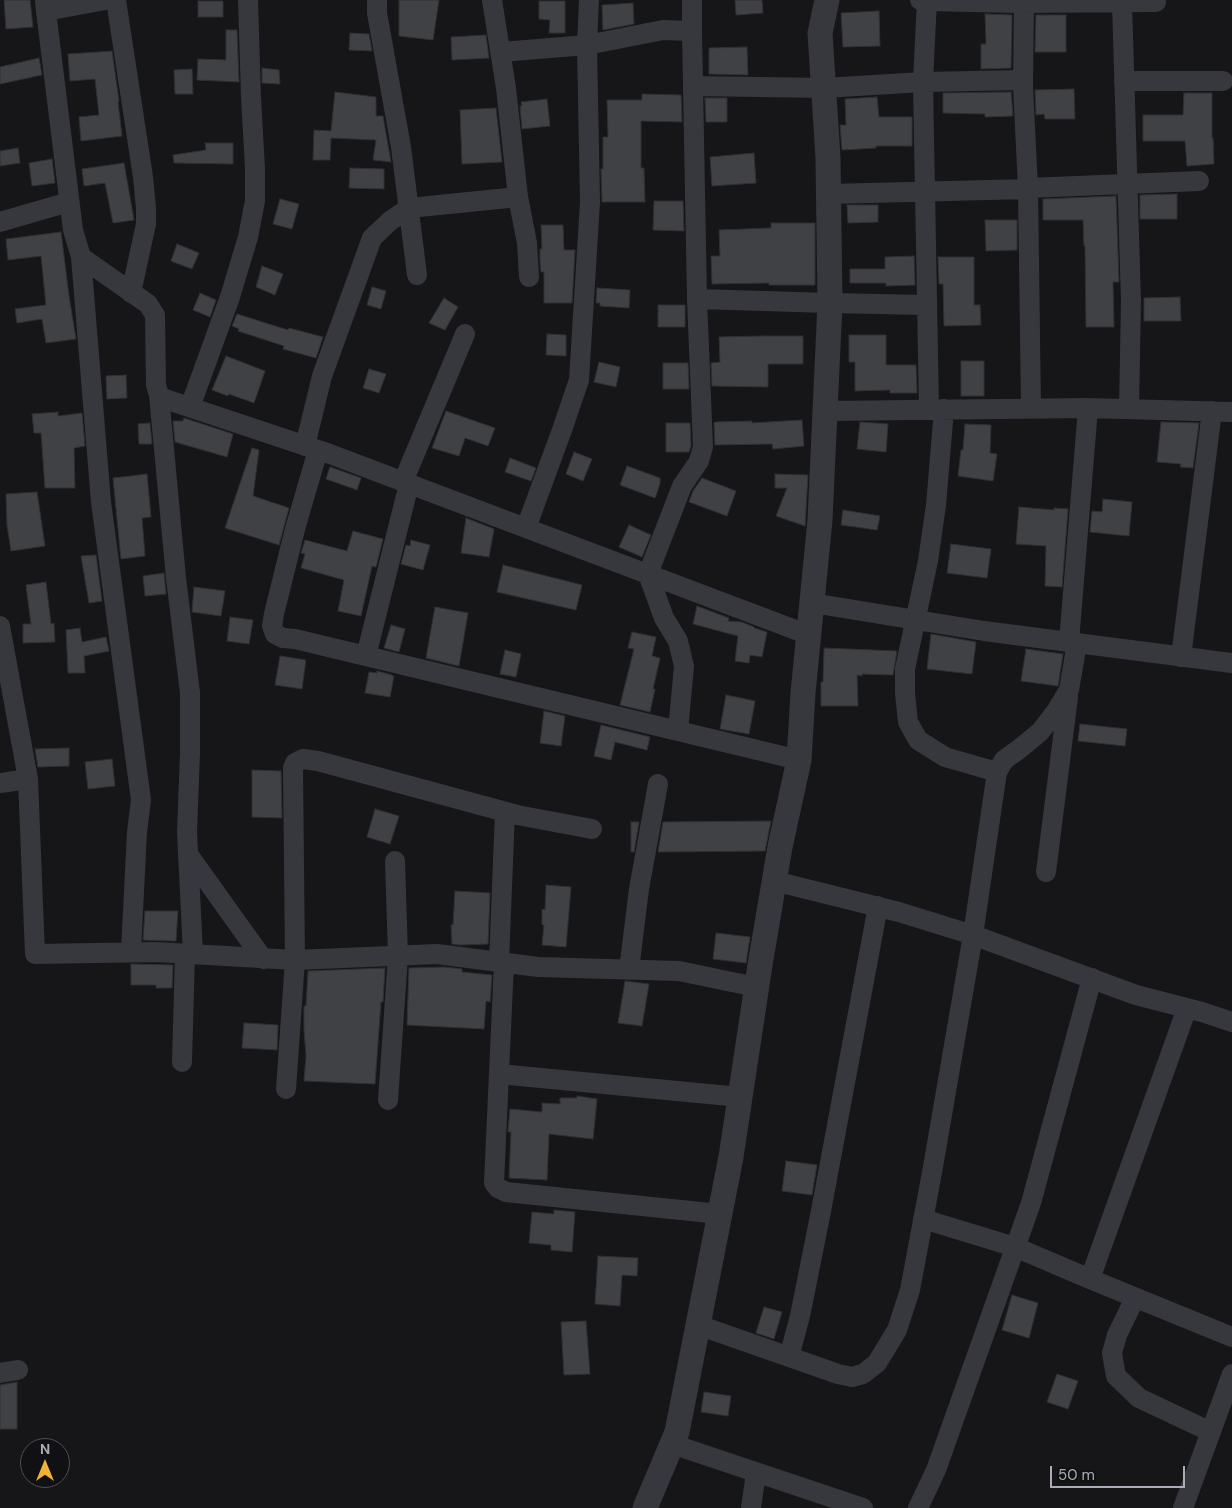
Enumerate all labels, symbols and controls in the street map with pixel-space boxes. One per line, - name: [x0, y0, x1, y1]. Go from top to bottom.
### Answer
- north arrow: [20, 1438, 70, 1488]
- text: N: [40, 1440, 50, 1458]
- scale bar: [1052, 1456, 1187, 1488]
- text: 50 m: [1058, 1465, 1095, 1485]

